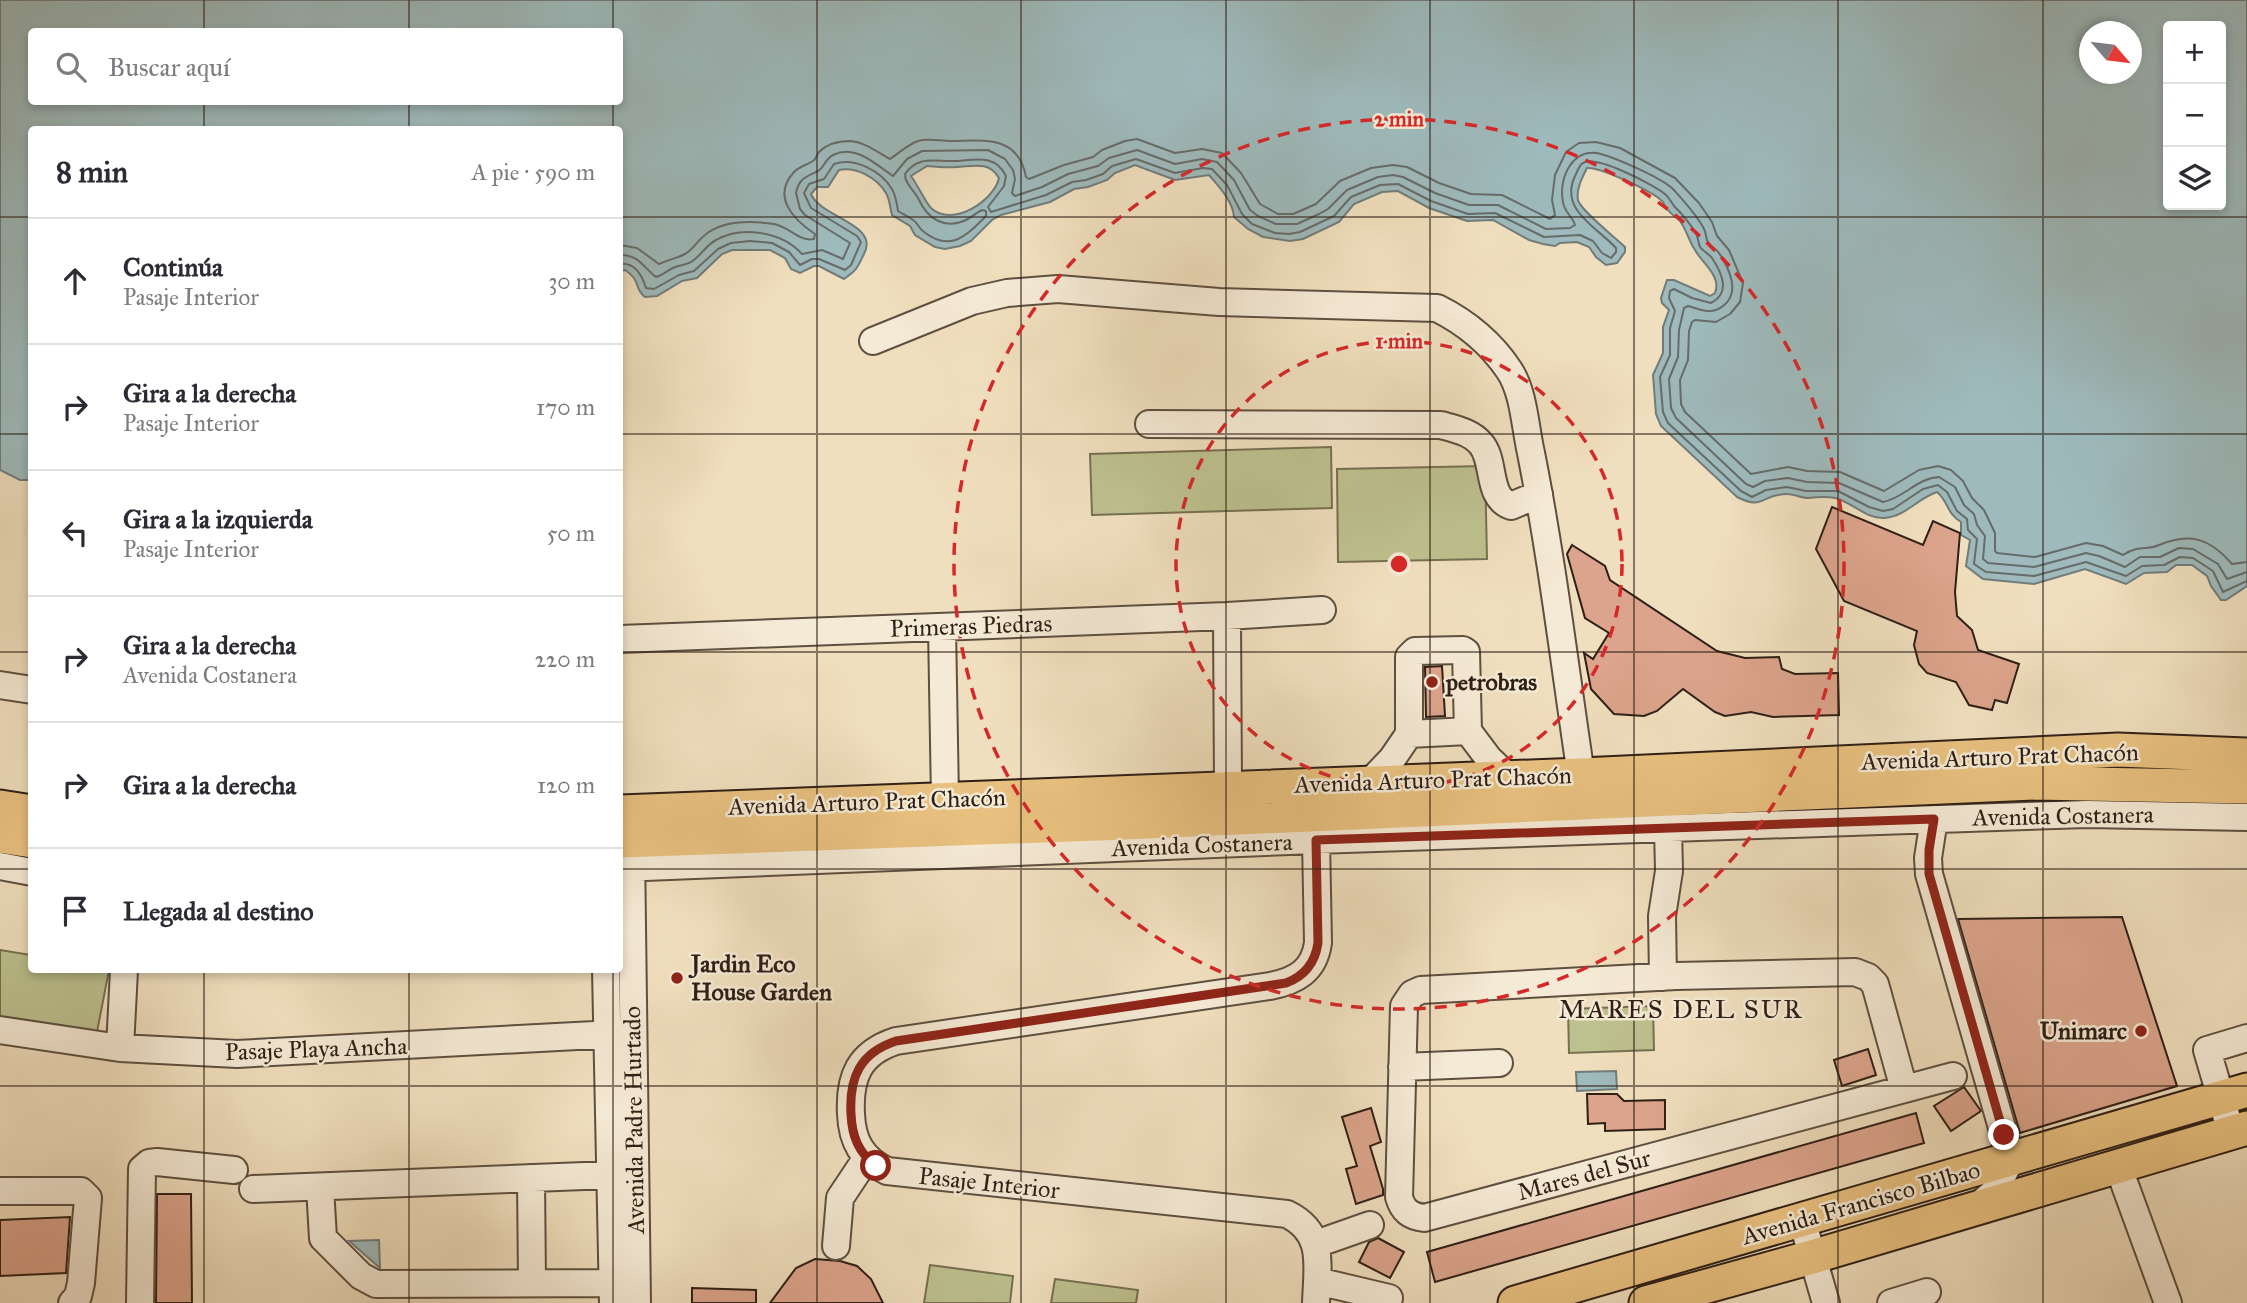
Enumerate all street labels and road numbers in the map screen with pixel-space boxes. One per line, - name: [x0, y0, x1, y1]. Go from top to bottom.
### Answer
- street label: Primeras Piedras: [889, 608, 1053, 644]
- street label: Avenida Arturo Prat Chacón: [1860, 737, 2139, 777]
- street label: Avenida Arturo Prat Chacón: [1293, 760, 1572, 800]
- street label: Avenida Arturo Prat Chacón: [727, 782, 1006, 822]
- street label: Avenida Costanera: [1971, 799, 2155, 833]
- street label: Avenida Costanera: [1110, 827, 1294, 863]
- street label: Avenida Padre Hurtado: [617, 1006, 651, 1235]
- street label: Pasaje Playa Ancha: [224, 1031, 409, 1067]
- street label: Mares del Sur: [1514, 1143, 1654, 1207]
- street label: Avenida Francisco Bilbao: [1737, 1155, 1984, 1252]
- street label: Pasaje Interior: [917, 1161, 1061, 1205]

